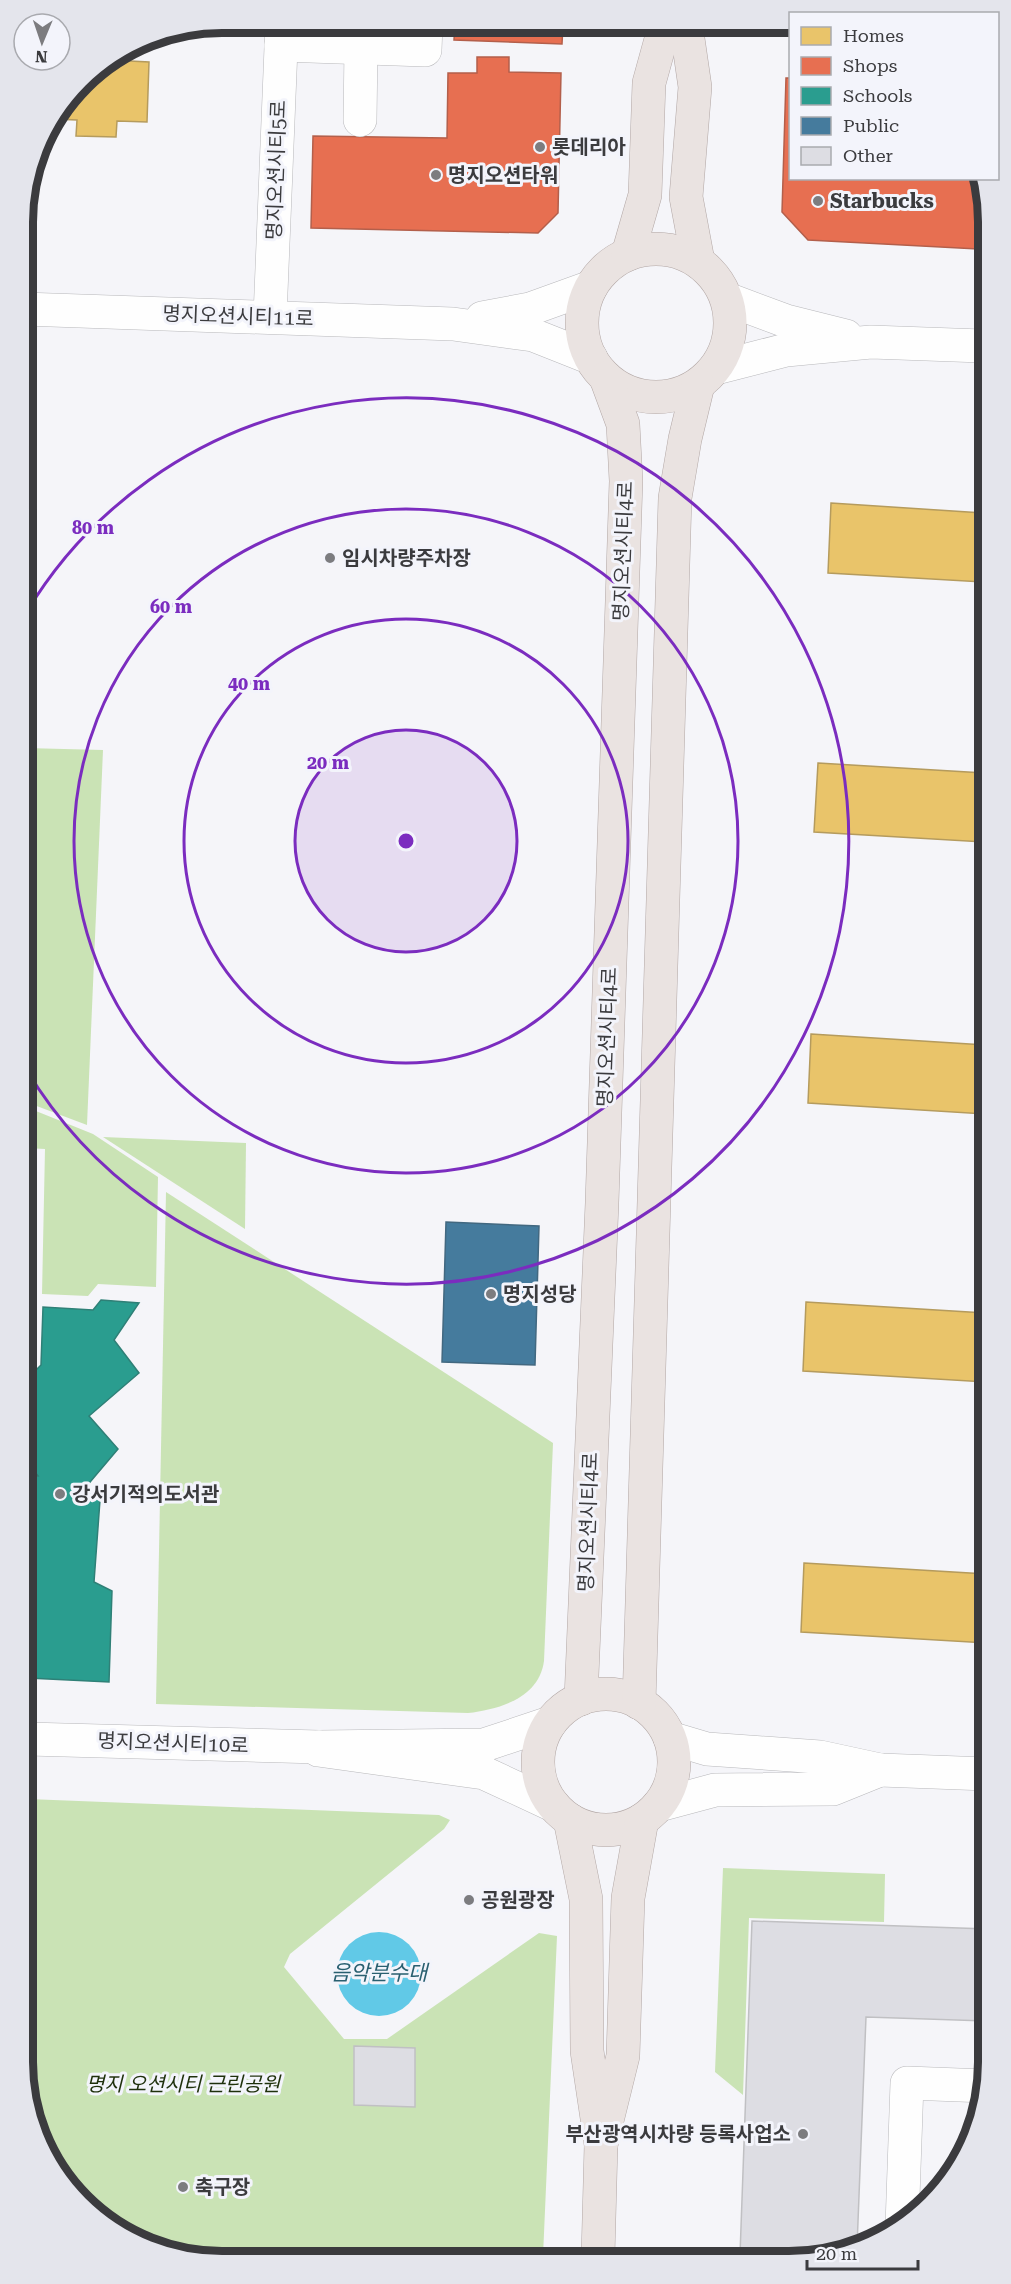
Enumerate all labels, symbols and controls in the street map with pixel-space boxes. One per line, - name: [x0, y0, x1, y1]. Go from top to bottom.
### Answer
- north arrow: [12, 12, 72, 72]
- legend: [789, 12, 999, 180]
- text: Homes: [843, 25, 904, 46]
- text: N: [35, 47, 48, 66]
- text: Shops: [843, 55, 897, 76]
- text: Schools: [843, 85, 912, 106]
- street label: 명지오션시티5로: [262, 100, 290, 240]
- text: Public: [843, 115, 899, 136]
- place label: 롯데리아: [552, 135, 626, 159]
- marker: 롯데리아: [533, 140, 547, 154]
- text: Other: [843, 145, 893, 166]
- place label: 명지오션타워: [448, 163, 558, 187]
- marker: 명지오션타워: [429, 168, 443, 182]
- place label: Starbucks: [830, 189, 934, 213]
- marker: Starbucks: [811, 194, 825, 208]
- street label: 명지오션시티11로: [162, 301, 314, 331]
- street label: 명지오션시티4로: [609, 481, 637, 621]
- text: 80 m: [72, 517, 115, 538]
- place label: 임시차량주차장: [342, 546, 471, 570]
- marker: 임시차량주차장: [323, 551, 337, 565]
- text: 60 m: [150, 596, 193, 617]
- text: 40 m: [228, 673, 271, 694]
- text: 20 m: [307, 752, 350, 773]
- centre of rings: [396, 831, 416, 851]
- street label: 명지오션시티4로: [593, 967, 621, 1107]
- place label: 명지성당: [503, 1282, 577, 1306]
- marker: 명지성당: [484, 1287, 498, 1301]
- street label: 명지오션시티4로: [574, 1452, 602, 1592]
- place label: 강서기적의도서관: [72, 1482, 220, 1506]
- marker: 강서기적의도서관: [53, 1487, 67, 1501]
- street label: 명지오션시티10로: [97, 1728, 249, 1758]
- place label: 공원광장: [481, 1888, 555, 1912]
- marker: 공원광장: [462, 1893, 476, 1907]
- water label: 음악분수대: [331, 1961, 430, 1985]
- park label: 명지 오션시티 근린공원: [86, 2072, 282, 2096]
- place label: 부산광역시차량 등록사업소: [565, 2122, 791, 2146]
- marker: 부산광역시차량 등록사업소: [796, 2127, 810, 2141]
- place label: 축구장: [195, 2175, 250, 2199]
- marker: 축구장: [176, 2180, 190, 2194]
- scale bar: [807, 2233, 918, 2271]
- text: 20 m: [816, 2243, 857, 2264]

